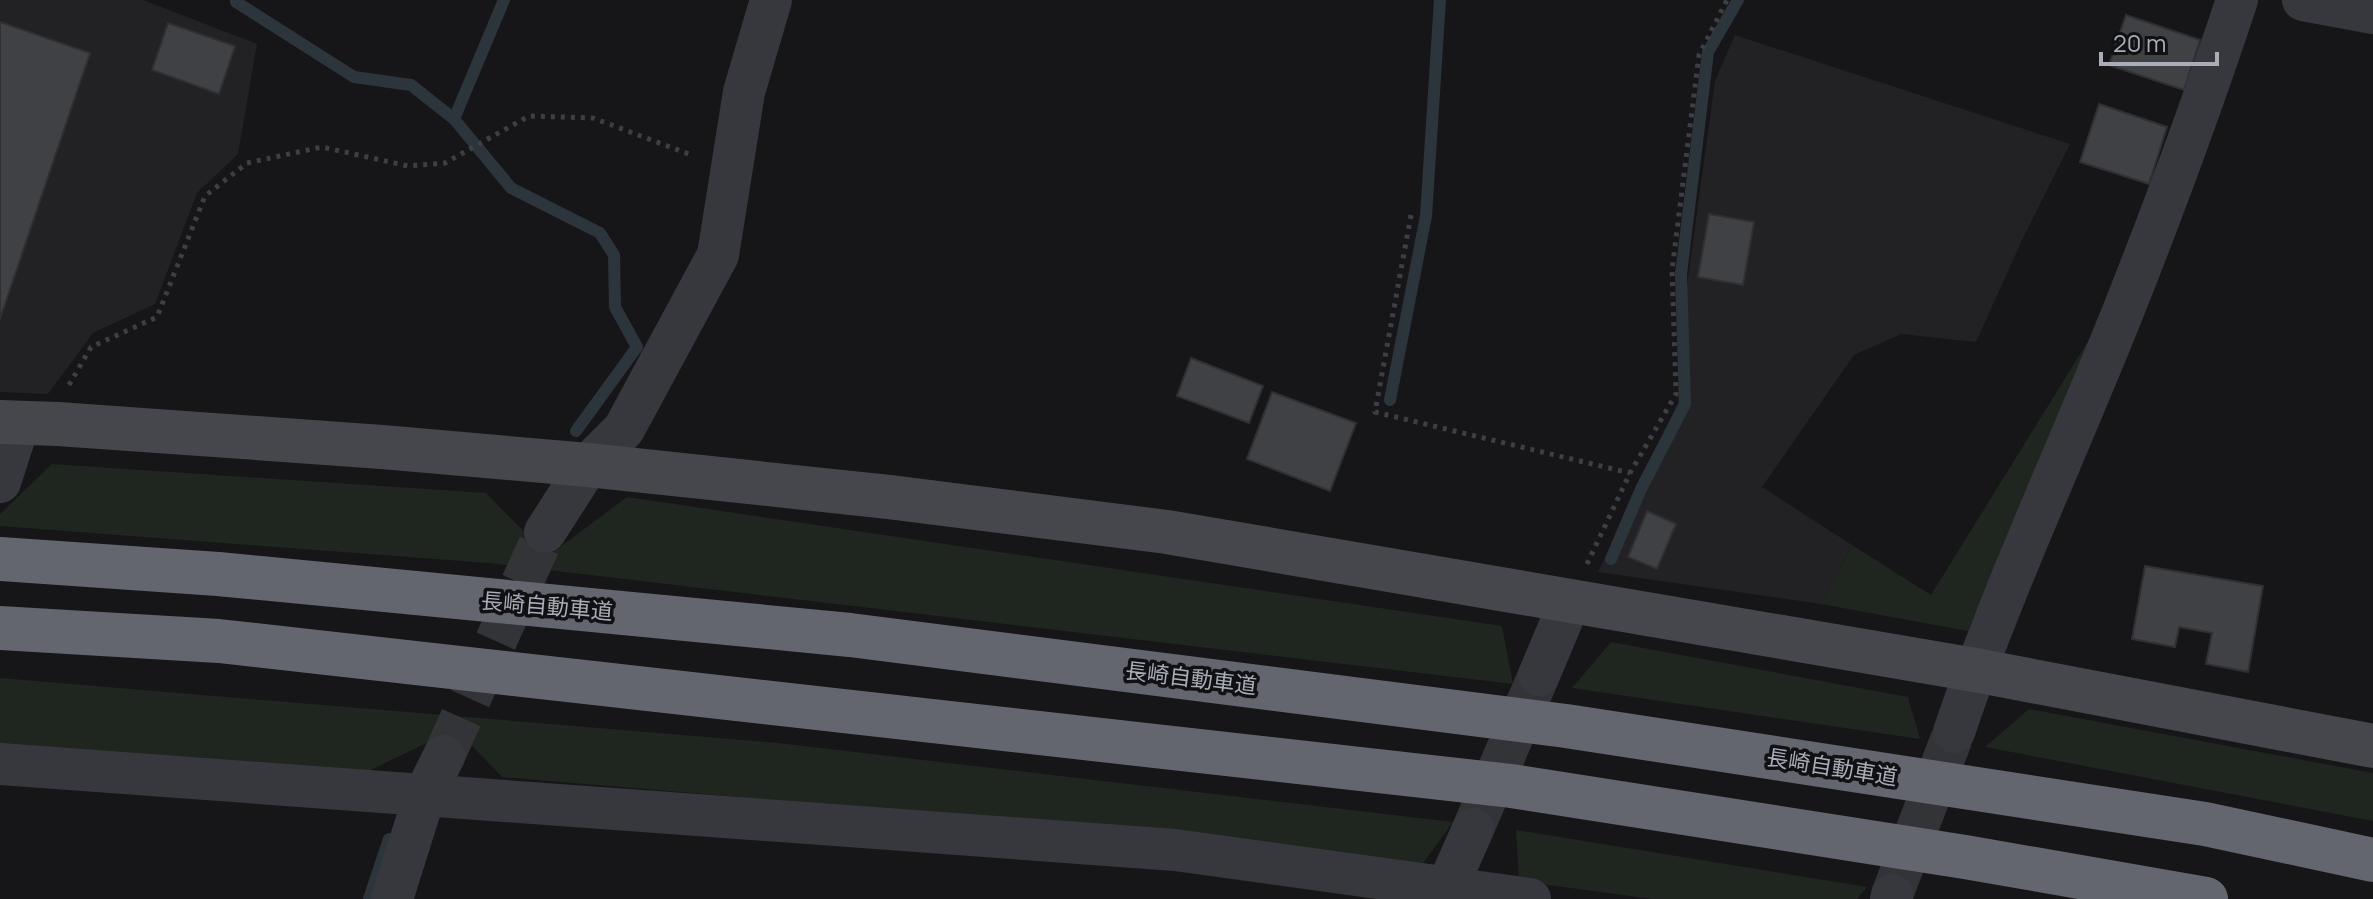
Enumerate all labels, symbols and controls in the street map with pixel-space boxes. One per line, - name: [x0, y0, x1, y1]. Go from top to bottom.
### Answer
- scale bar: [2101, 16, 2217, 66]
- text: 20 m: [2113, 26, 2166, 59]
- street label: 長崎自動車道: [480, 585, 614, 627]
- street label: 長崎自動車道: [1124, 655, 1258, 701]
- street label: 長崎自動車道: [1764, 742, 1900, 792]

